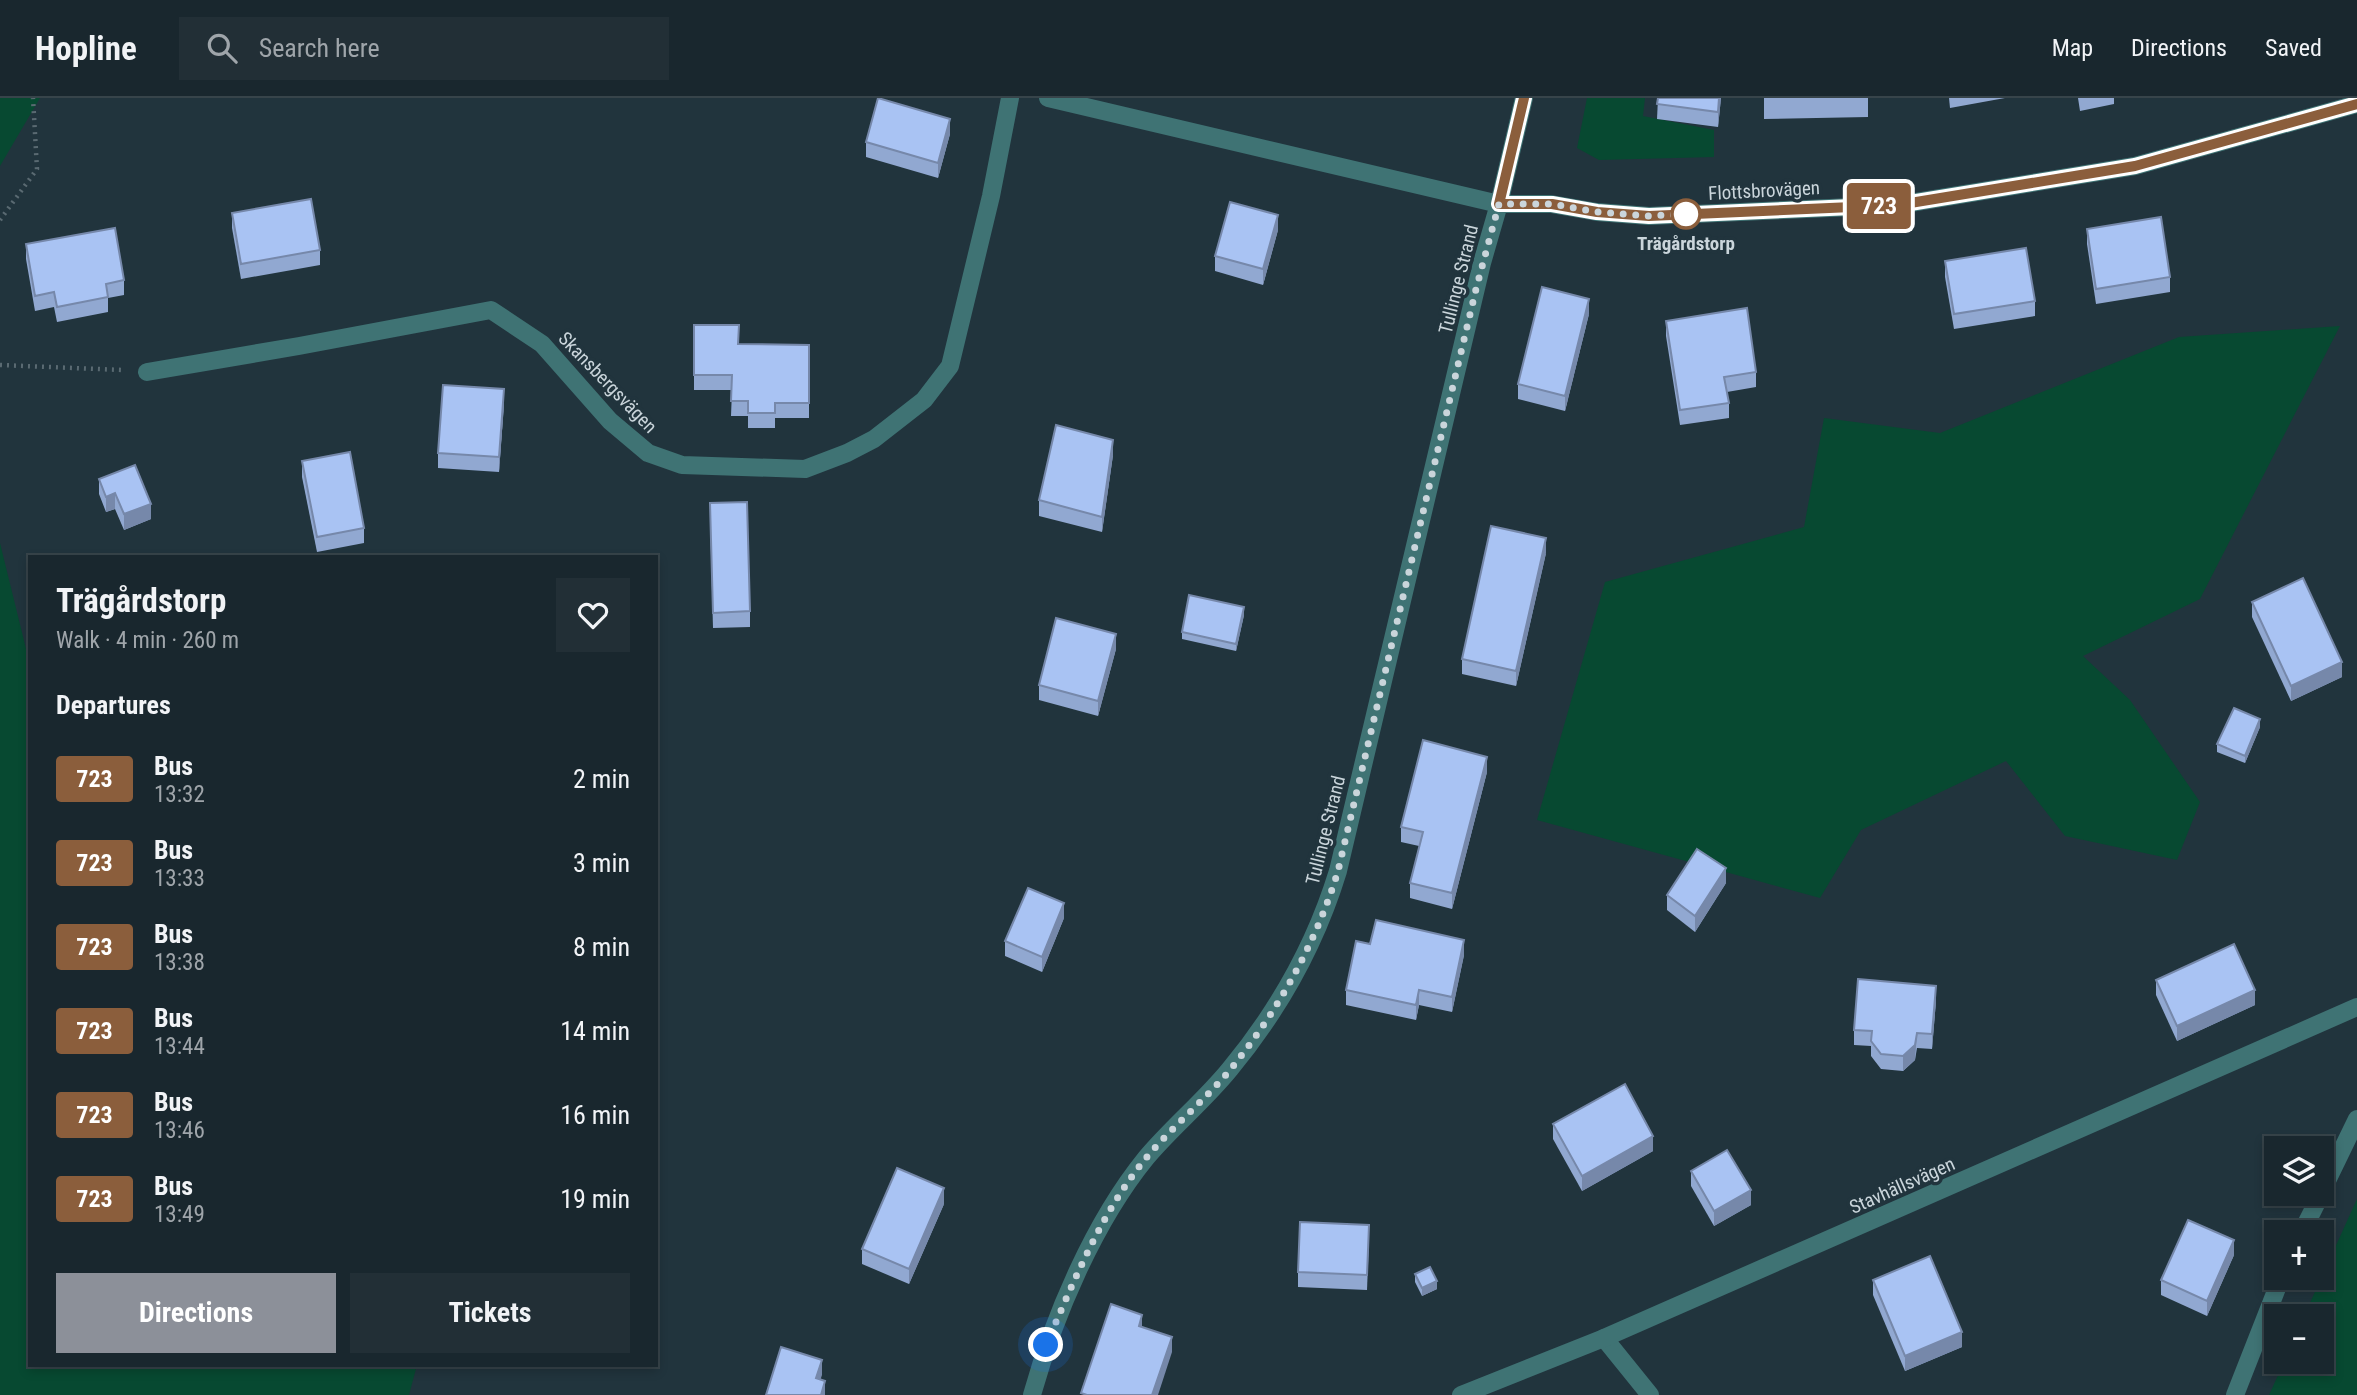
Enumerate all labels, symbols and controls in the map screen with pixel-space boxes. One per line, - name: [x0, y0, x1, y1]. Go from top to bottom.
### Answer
- search box: [179, 17, 669, 80]
- text: Hopline: [35, 29, 137, 68]
- icon: search: [203, 29, 241, 67]
- text: Search here: [259, 33, 380, 63]
- text: Map: [2052, 34, 2093, 62]
- text: Directions: [2131, 34, 2227, 62]
- text: Saved: [2265, 34, 2322, 62]
- street label: Flottsbrovägen: [1708, 176, 1820, 205]
- line badge: 723: [1839, 183, 1919, 229]
- text: 723: [1861, 192, 1897, 220]
- marker: Trägårdstorp: [1671, 199, 1701, 229]
- street label: Tullinge Strand: [1434, 222, 1483, 336]
- place label: Trägårdstorp: [1637, 232, 1735, 255]
- street label: Skansbergsvägen: [554, 327, 662, 438]
- button: heart: [556, 578, 630, 652]
- text: Trägårdstorp: [56, 581, 226, 620]
- text: Walk · 4 min · 260 m: [56, 627, 239, 654]
- text: Departures: [56, 690, 171, 720]
- text: Bus: [154, 751, 193, 781]
- text: 2 min: [573, 764, 630, 794]
- text: 723: [76, 765, 113, 793]
- street label: Tullinge Strand: [1301, 773, 1350, 887]
- text: 13:32: [154, 781, 205, 808]
- text: Bus: [154, 835, 193, 865]
- text: 3 min: [573, 848, 630, 878]
- text: 723: [76, 849, 113, 877]
- text: 13:33: [154, 865, 205, 892]
- text: Bus: [154, 919, 193, 949]
- text: 8 min: [573, 932, 630, 962]
- text: 723: [76, 933, 113, 961]
- text: 13:38: [154, 949, 205, 976]
- text: Bus: [154, 1003, 193, 1033]
- text: 14 min: [560, 1016, 630, 1046]
- text: 723: [76, 1017, 113, 1045]
- text: 13:44: [154, 1033, 205, 1060]
- text: Bus: [154, 1087, 193, 1117]
- text: 16 min: [560, 1100, 630, 1130]
- text: 723: [76, 1101, 113, 1129]
- text: 13:46: [154, 1117, 205, 1144]
- map controls: [2264, 1136, 2334, 1374]
- button: layers: [2264, 1136, 2334, 1206]
- street label: Stavhällsvägen: [1846, 1152, 1958, 1219]
- text: Bus: [154, 1171, 193, 1201]
- text: 19 min: [560, 1184, 630, 1214]
- text: 723: [76, 1185, 113, 1213]
- text: 13:49: [154, 1201, 205, 1228]
- button: +: [2264, 1220, 2334, 1290]
- button: Directions: [56, 1273, 336, 1353]
- button: Tickets: [350, 1273, 630, 1353]
- button: −: [2264, 1304, 2334, 1374]
- your location: [1028, 1327, 1063, 1362]

